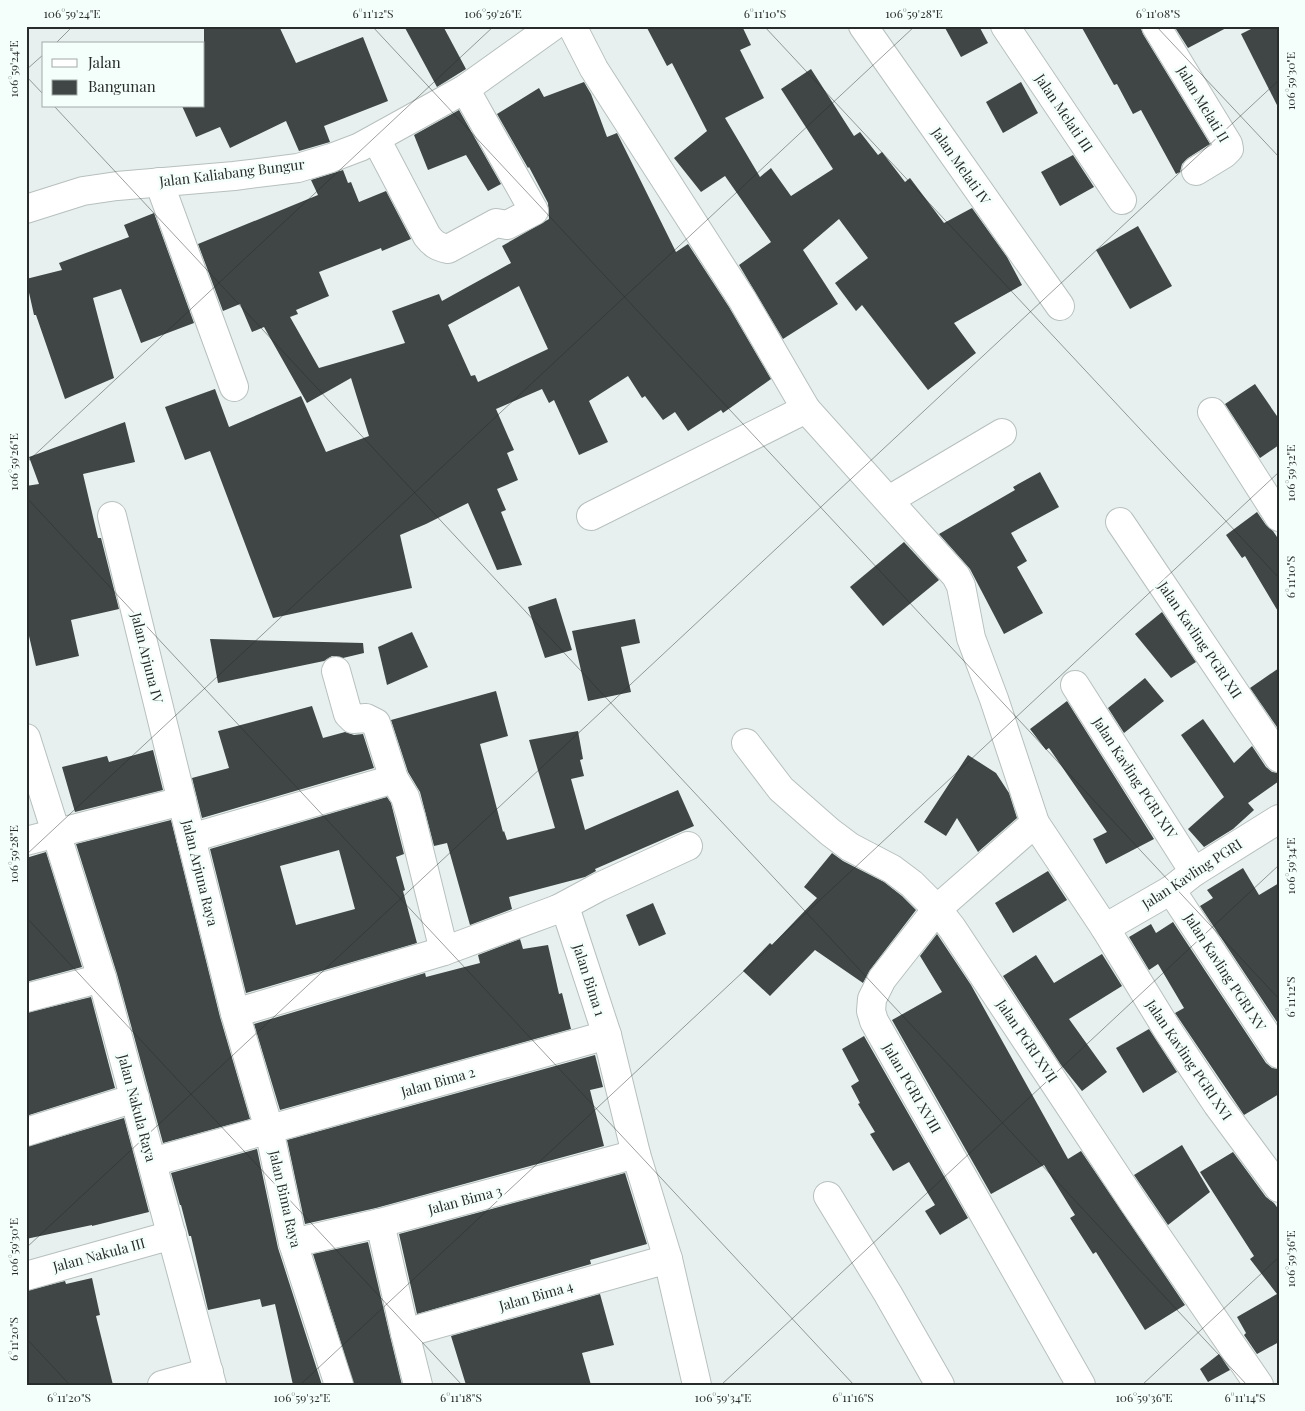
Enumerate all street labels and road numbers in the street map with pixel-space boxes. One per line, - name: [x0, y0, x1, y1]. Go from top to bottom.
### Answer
- street label: Jalan Melati II: [1173, 61, 1234, 146]
- street label: Jalan Melati III: [1031, 69, 1098, 156]
- street label: Jalan Melati IV: [927, 123, 995, 208]
- street label: Jalan Kaliabang Bungur: [157, 154, 306, 191]
- street label: Jalan Kavling PGRI XII: [1154, 577, 1247, 702]
- street label: Jalan Arjuna IV: [127, 610, 168, 705]
- street label: Jalan Kavling PGRI XIV: [1088, 712, 1182, 842]
- street label: Jalan Arjuna Raya: [178, 817, 223, 928]
- street label: Jalan Kavling PGRI: [1137, 834, 1246, 914]
- street label: Jalan Kavling PGRI XV: [1180, 908, 1271, 1034]
- street label: Jalan Bima 1: [569, 940, 610, 1018]
- street label: Jalan PGRI XVII: [992, 995, 1062, 1086]
- street label: Jalan Kavling PGRI XVI: [1141, 995, 1237, 1124]
- street label: Jalan PGRI XVIII: [878, 1038, 946, 1137]
- street label: Jalan Nakula Raya: [114, 1051, 161, 1164]
- street label: Jalan Bima 2: [398, 1062, 477, 1101]
- street label: Jalan Bima Raya: [265, 1147, 306, 1249]
- street label: Jalan Bima 3: [425, 1181, 504, 1219]
- street label: Jalan Nakula III: [50, 1233, 147, 1276]
- street label: Jalan Bima 4: [496, 1276, 575, 1315]

